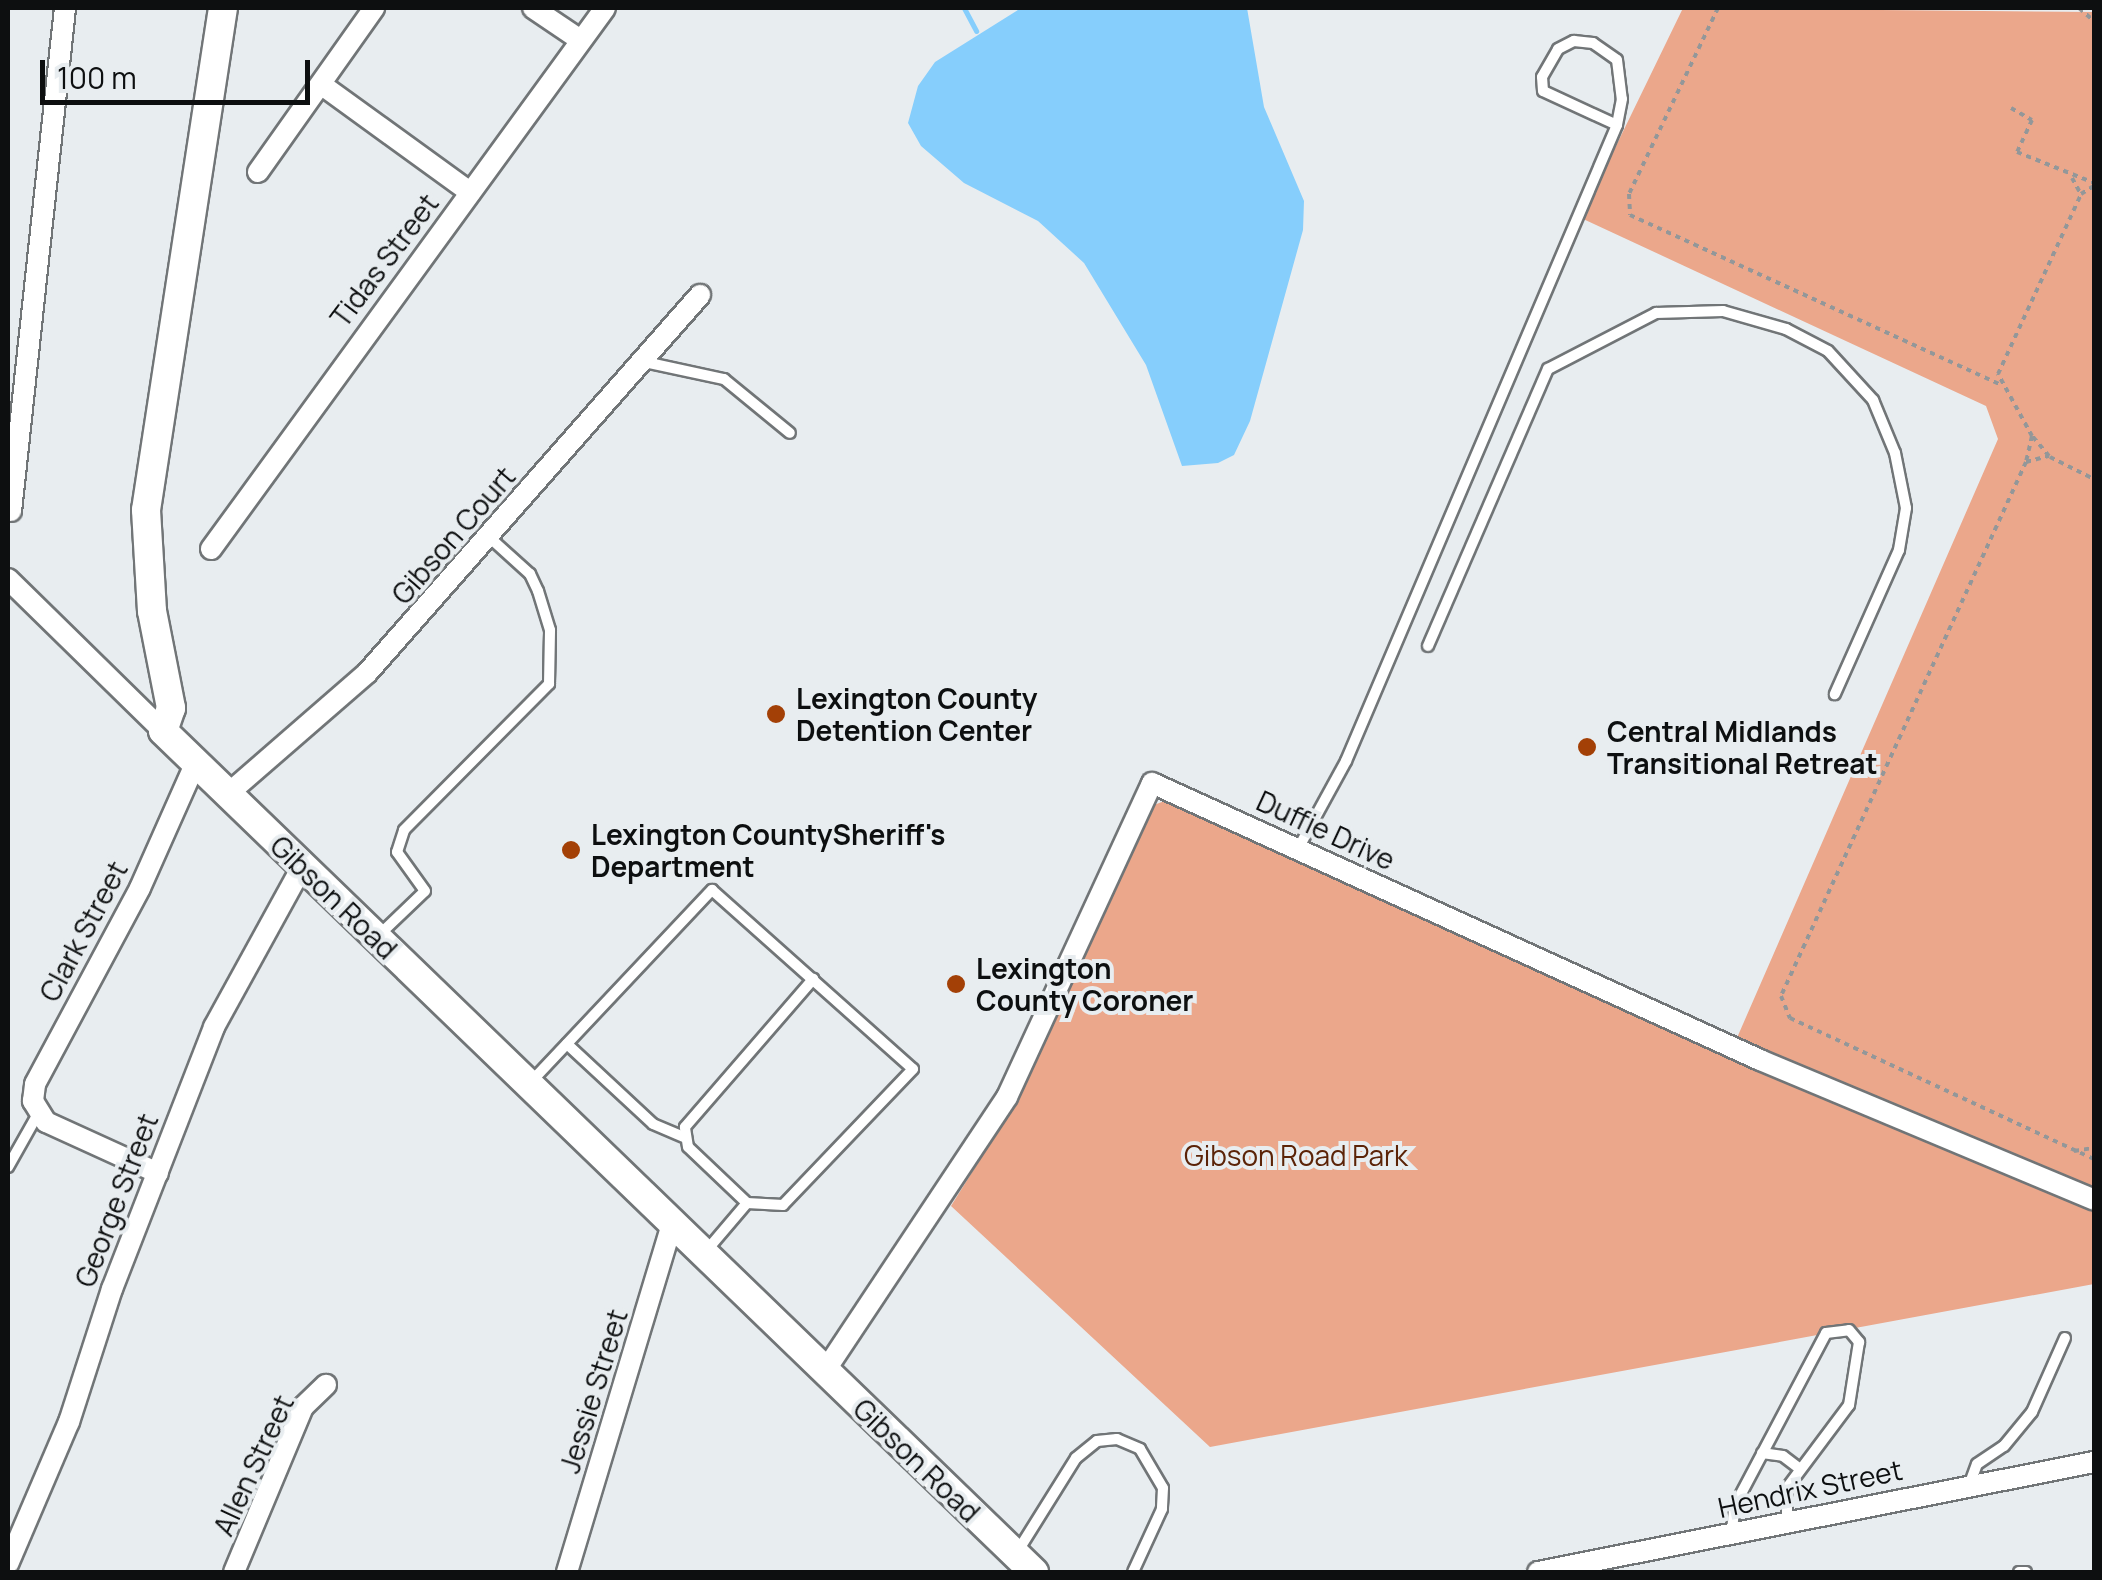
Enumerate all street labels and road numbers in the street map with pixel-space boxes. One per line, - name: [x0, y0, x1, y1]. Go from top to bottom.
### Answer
- street label: Tidas Street: [323, 187, 445, 333]
- street label: Gibson Court: [384, 460, 522, 610]
- street label: Duffie Drive: [1252, 783, 1400, 877]
- street label: Gibson Road: [264, 828, 404, 966]
- street label: Clark Street: [32, 855, 134, 1007]
- street label: George Street: [68, 1109, 164, 1291]
- street label: Jessie Street: [552, 1305, 634, 1477]
- street label: Allen Street: [206, 1389, 300, 1541]
- street label: Gibson Road: [847, 1391, 987, 1529]
- street label: Hendrix Street: [1715, 1452, 1905, 1524]

